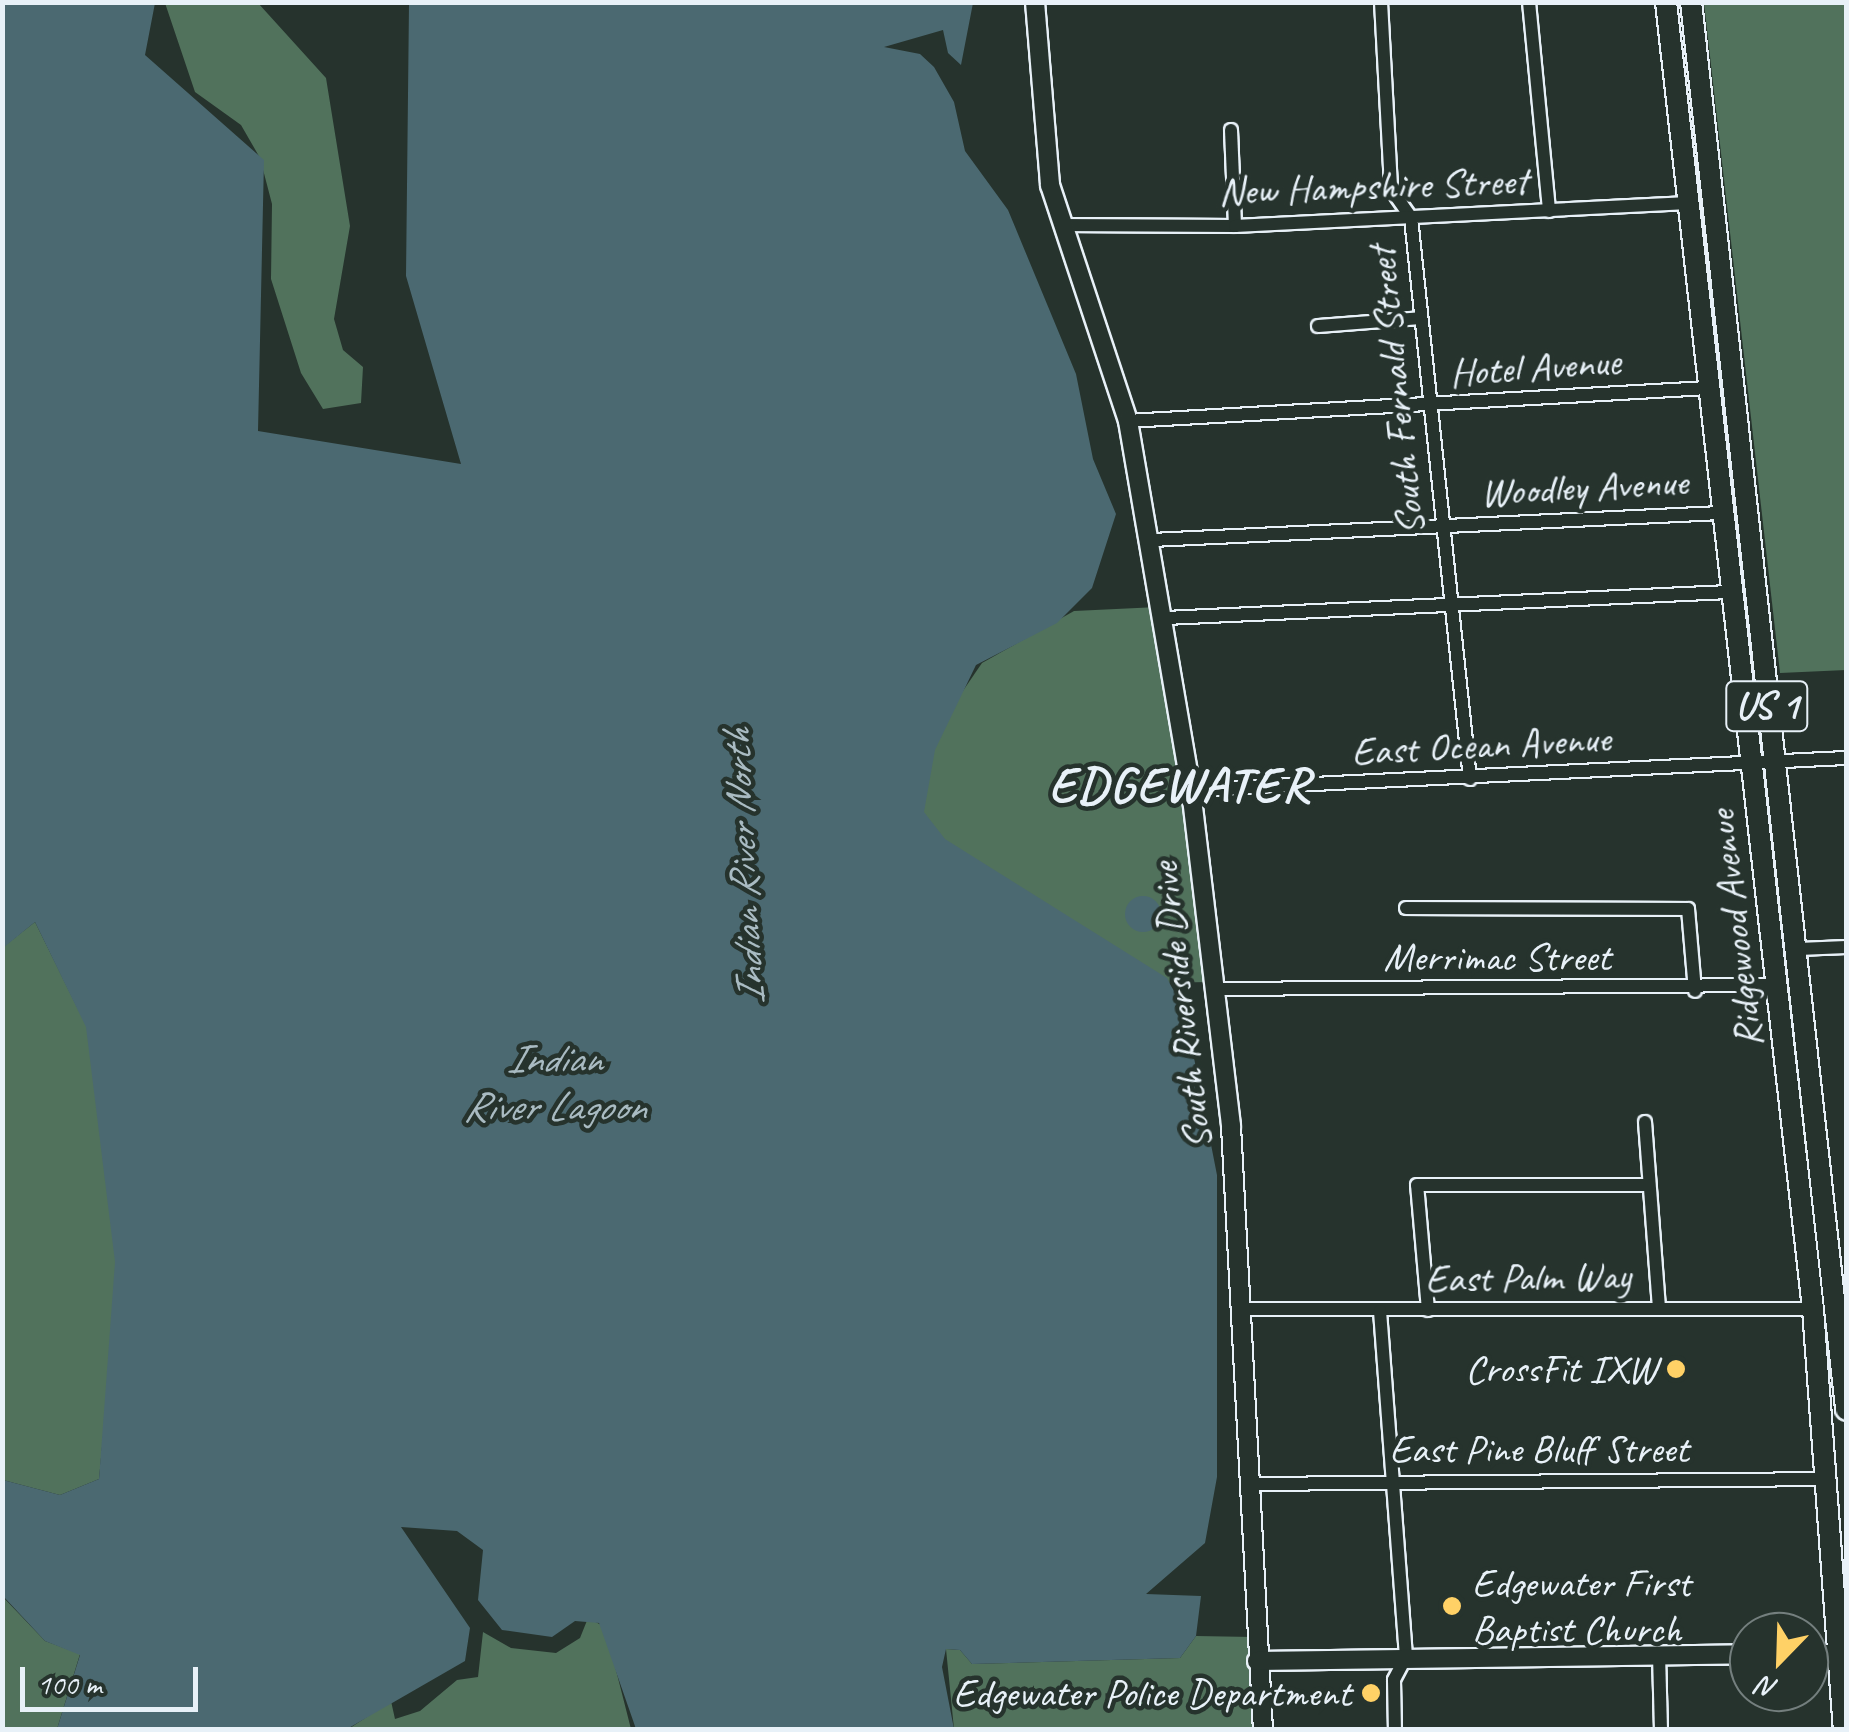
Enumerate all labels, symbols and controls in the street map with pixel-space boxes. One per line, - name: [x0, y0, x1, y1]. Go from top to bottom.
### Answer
- street label: New Hampshire Street: [1218, 157, 1528, 215]
- street label: South Fernald Street: [1357, 246, 1435, 536]
- street label: Hotel Avenue: [1448, 337, 1622, 397]
- street label: Woodley Avenue: [1479, 458, 1689, 516]
- road number: US 1: [1724, 673, 1810, 739]
- street label: East Ocean Avenue: [1351, 714, 1611, 776]
- water label: Indian River North: [712, 727, 776, 1007]
- district label: EDGEWATER: [1051, 755, 1309, 815]
- street label: Ridgewood Avenue: [1697, 808, 1773, 1050]
- street label: South Riverside Drive: [1139, 859, 1223, 1153]
- street label: Merrimac Street: [1383, 933, 1611, 981]
- water label: Indian River Lagoon: [462, 1034, 646, 1132]
- street label: East Palm Way: [1423, 1251, 1633, 1303]
- place label: CrossFit IXW: [1466, 1345, 1656, 1393]
- marker: CrossFit IXW: [1665, 1358, 1687, 1380]
- street label: East Pine Bluff Street: [1388, 1425, 1690, 1473]
- place label: Edgewater First Baptist Church: [1472, 1559, 1690, 1653]
- marker: Edgewater First Baptist Church: [1441, 1595, 1463, 1617]
- north arrow: [1729, 1612, 1829, 1712]
- scale bar: [25, 1647, 202, 1709]
- text: 100 m: [37, 1665, 102, 1703]
- place label: Edgewater Police Department: [955, 1669, 1351, 1717]
- text: N: [1753, 1669, 1783, 1708]
- marker: Edgewater Police Department: [1360, 1682, 1382, 1704]

